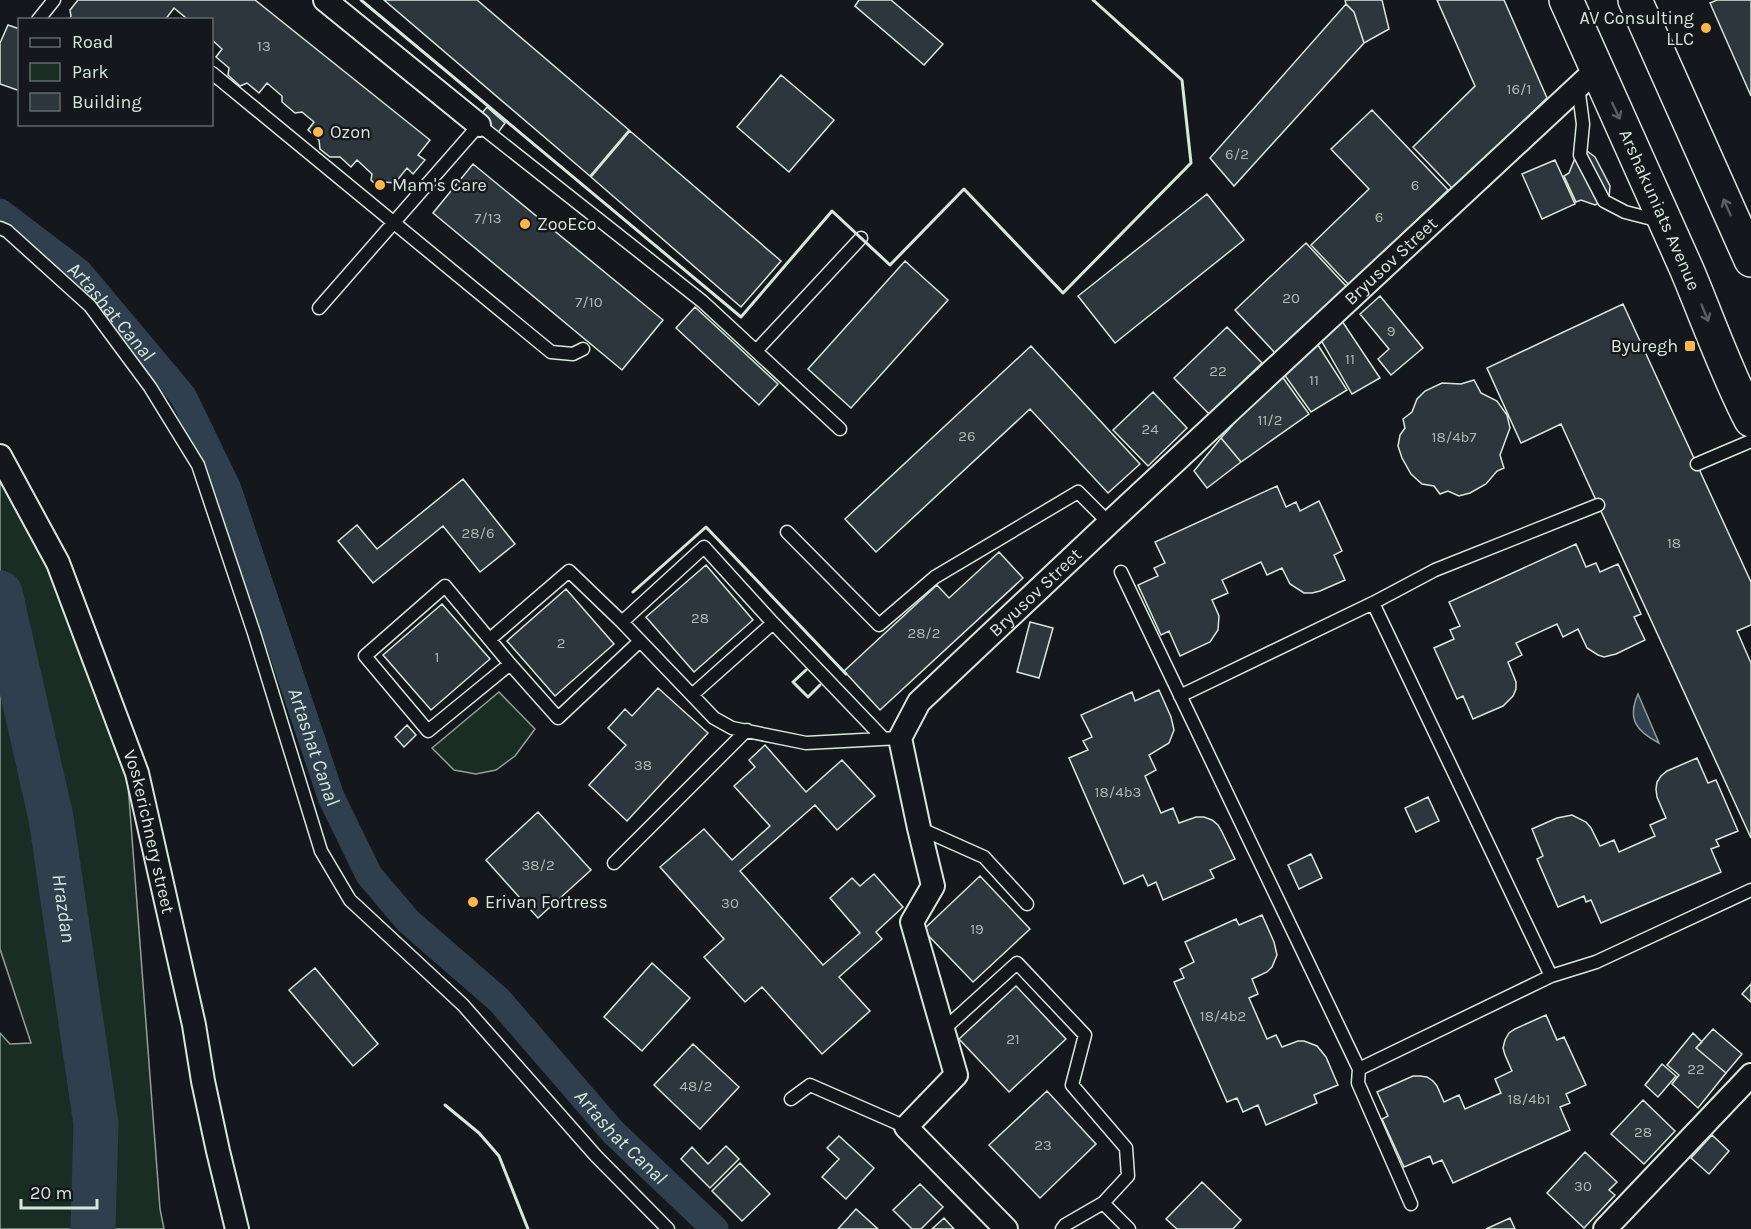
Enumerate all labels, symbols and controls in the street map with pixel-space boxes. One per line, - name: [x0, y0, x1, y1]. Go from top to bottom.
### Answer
- place label: AV Consulting LLC: [1579, 7, 1694, 50]
- legend: [18, 18, 213, 126]
- marker: AV Consulting LLC: [1699, 21, 1713, 35]
- text: Road: [72, 31, 113, 53]
- house number: 13: [257, 37, 271, 55]
- text: Park: [72, 61, 109, 83]
- house number: 16/1: [1507, 80, 1531, 98]
- text: Building: [72, 91, 142, 113]
- one-way arrow: [1611, 101, 1622, 119]
- place label: Ozon: [330, 121, 371, 143]
- marker: Ozon: [311, 125, 325, 139]
- street label: Arshakuniats Avenue: [1614, 126, 1705, 294]
- house number: 6/2: [1225, 145, 1249, 163]
- place label: Mam's Care: [392, 174, 487, 196]
- house number: 6: [1411, 176, 1419, 194]
- marker: Mam's Care: [373, 178, 387, 192]
- one-way arrow: [1721, 198, 1732, 216]
- house number: 6: [1375, 208, 1383, 226]
- house number: 7/13: [474, 209, 502, 227]
- street label: Bryusov Street: [1340, 212, 1442, 310]
- place label: ZooEco: [537, 213, 597, 235]
- marker: ZooEco: [518, 217, 532, 231]
- water label: Artashat Canal: [63, 257, 160, 366]
- house number: 20: [1282, 289, 1300, 307]
- house number: 7/10: [575, 293, 603, 311]
- one-way arrow: [1700, 304, 1712, 322]
- house number: 9: [1387, 322, 1395, 340]
- place label: Byuregh: [1611, 335, 1678, 357]
- marker: Byuregh: [1683, 339, 1697, 353]
- house number: 11: [1345, 350, 1355, 368]
- house number: 22: [1209, 362, 1227, 380]
- house number: 11: [1309, 371, 1319, 389]
- house number: 11/2: [1257, 411, 1283, 429]
- house number: 24: [1141, 420, 1159, 438]
- house number: 26: [958, 427, 976, 445]
- house number: 18/4b7: [1432, 428, 1476, 446]
- house number: 28/6: [462, 524, 494, 542]
- house number: 18: [1667, 534, 1681, 552]
- street label: Bryusov Street: [984, 543, 1086, 641]
- house number: 28: [691, 609, 709, 627]
- house number: 28/2: [907, 624, 941, 642]
- house number: 2: [557, 634, 565, 652]
- house number: 1: [435, 648, 439, 666]
- water label: Artashat Canal: [283, 685, 344, 810]
- street label: Voskerichnery street: [118, 747, 179, 916]
- house number: 38: [634, 756, 652, 774]
- house number: 18/4b3: [1095, 783, 1141, 801]
- house number: 38/2: [521, 856, 555, 874]
- water label: Hrazdan: [47, 872, 80, 944]
- place label: Erivan Fortress: [485, 891, 608, 913]
- house number: 30: [721, 894, 739, 912]
- marker: Erivan Fortress: [466, 895, 480, 909]
- house number: 19: [970, 920, 984, 938]
- house number: 18/4b2: [1200, 1007, 1246, 1025]
- house number: 21: [1006, 1030, 1020, 1048]
- house number: 22: [1687, 1060, 1705, 1078]
- house number: 48/2: [680, 1077, 712, 1095]
- water label: Artashat Canal: [570, 1085, 671, 1189]
- house number: 18/4b1: [1508, 1090, 1550, 1108]
- house number: 28: [1634, 1123, 1652, 1141]
- house number: 23: [1034, 1136, 1052, 1154]
- scale bar: [21, 1172, 98, 1210]
- house number: 30: [1574, 1177, 1592, 1195]
- text: 20 m: [30, 1182, 72, 1204]

